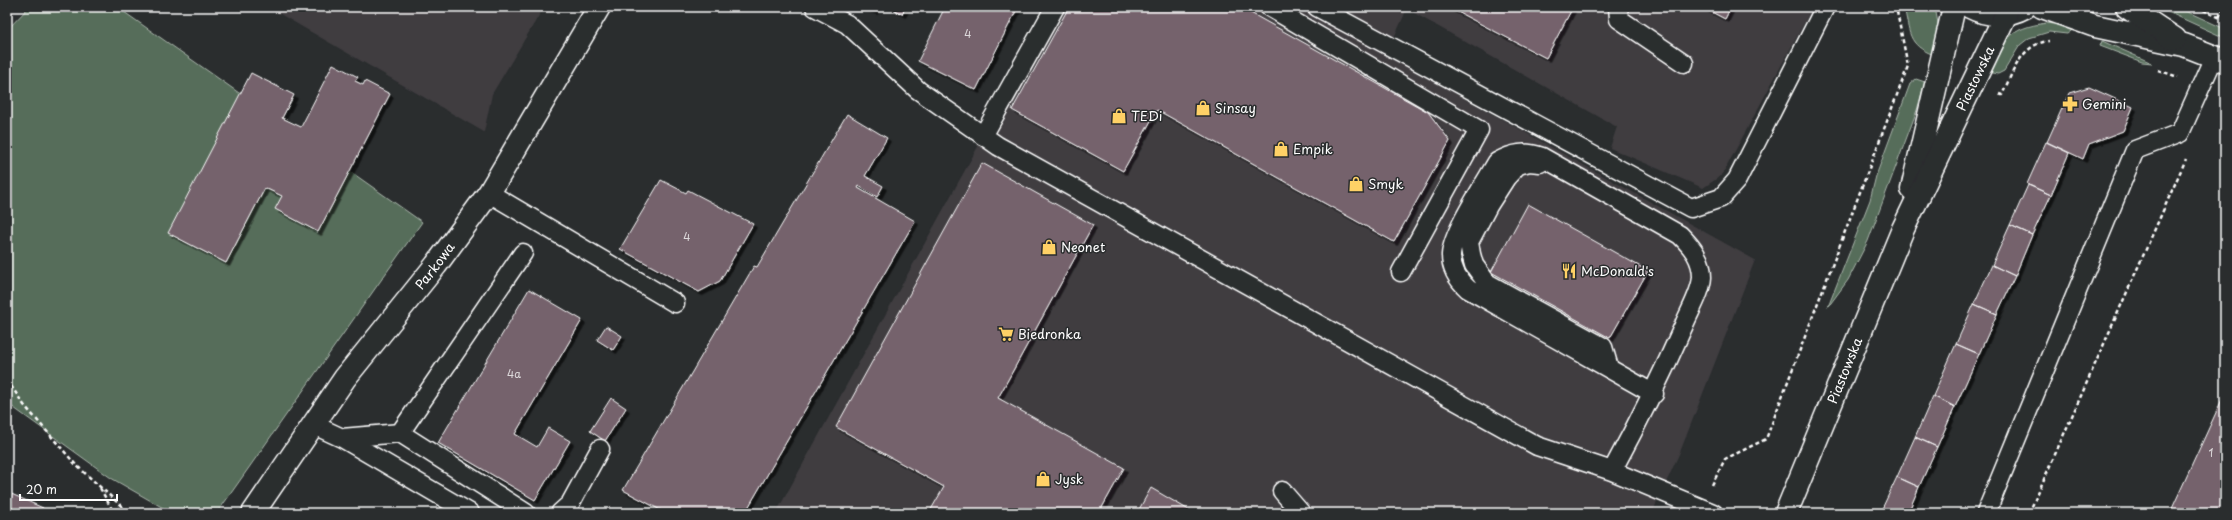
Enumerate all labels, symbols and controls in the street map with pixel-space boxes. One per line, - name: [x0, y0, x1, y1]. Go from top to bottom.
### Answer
- house number: 4: [964, 25, 972, 42]
- street label: Piastowska: [1951, 42, 1999, 114]
- place label: Gemini: [2082, 94, 2126, 113]
- pharmacy icon: Gemini: [2061, 95, 2079, 113]
- place label: Sinsay: [1215, 98, 1256, 117]
- shop icon: Sinsay: [1194, 99, 1212, 117]
- place label: TEDi: [1131, 106, 1162, 125]
- shop icon: TEDi: [1110, 107, 1128, 125]
- place label: Empik: [1293, 139, 1333, 158]
- shop icon: Empik: [1272, 140, 1290, 158]
- place label: Smyk: [1368, 174, 1404, 193]
- shop icon: Smyk: [1347, 175, 1365, 193]
- house number: 4: [683, 228, 691, 245]
- street label: Parkowa: [410, 237, 459, 293]
- place label: Neonet: [1061, 237, 1105, 256]
- shop icon: Neonet: [1040, 238, 1058, 256]
- place label: McDonald's: [1581, 261, 1654, 280]
- restaurant icon: McDonald's: [1560, 262, 1578, 280]
- place label: Biedronka: [1018, 324, 1082, 343]
- supermarket icon: Biedronka: [997, 325, 1015, 343]
- street label: Piastowska: [1822, 334, 1867, 406]
- house number: 4a: [507, 365, 521, 382]
- house number: 1: [2209, 444, 2214, 461]
- place label: Jysk: [1055, 469, 1084, 488]
- shop icon: Jysk: [1034, 470, 1052, 488]
- scale bar: [20, 476, 117, 502]
- text: 20 m: [26, 480, 57, 498]

